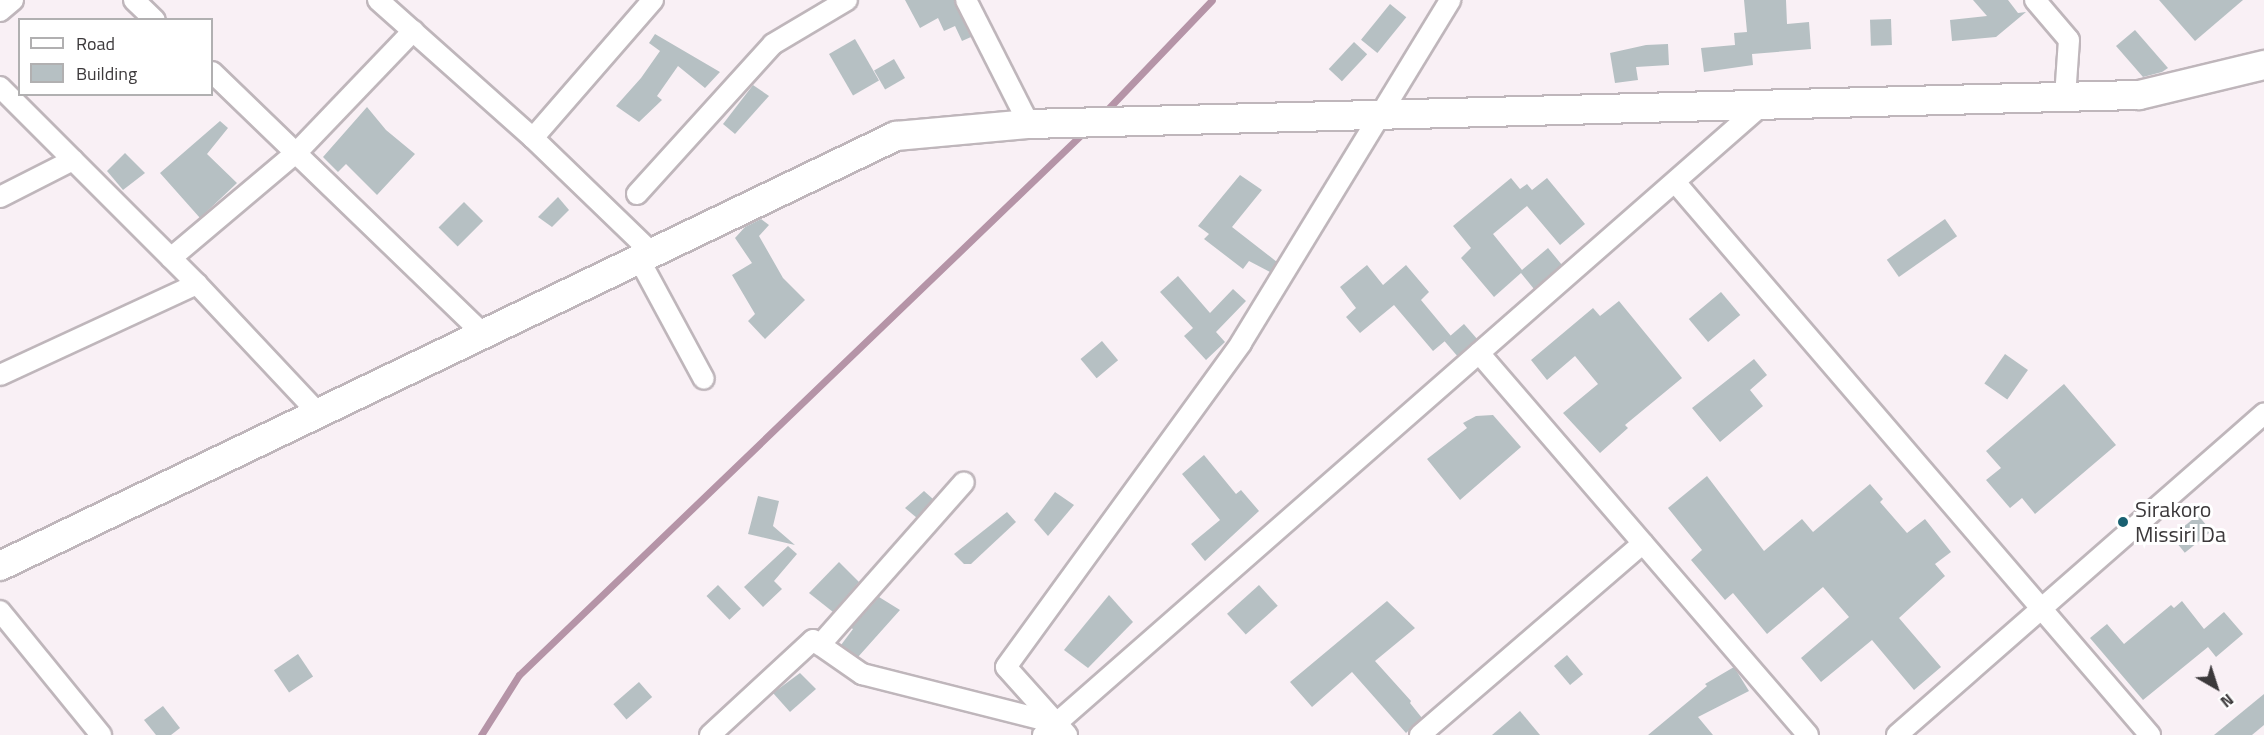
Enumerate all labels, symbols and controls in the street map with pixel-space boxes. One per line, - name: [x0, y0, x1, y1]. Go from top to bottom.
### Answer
- legend: [18, 18, 213, 96]
- text: Road: [76, 30, 115, 57]
- text: Building: [76, 60, 137, 87]
- place label: Sirakoro Missiri Da: [2135, 496, 2226, 548]
- marker: Sirakoro Missiri Da: [2116, 515, 2130, 529]
- north arrow: [2186, 657, 2246, 717]
- text: N: [2215, 688, 2239, 714]

